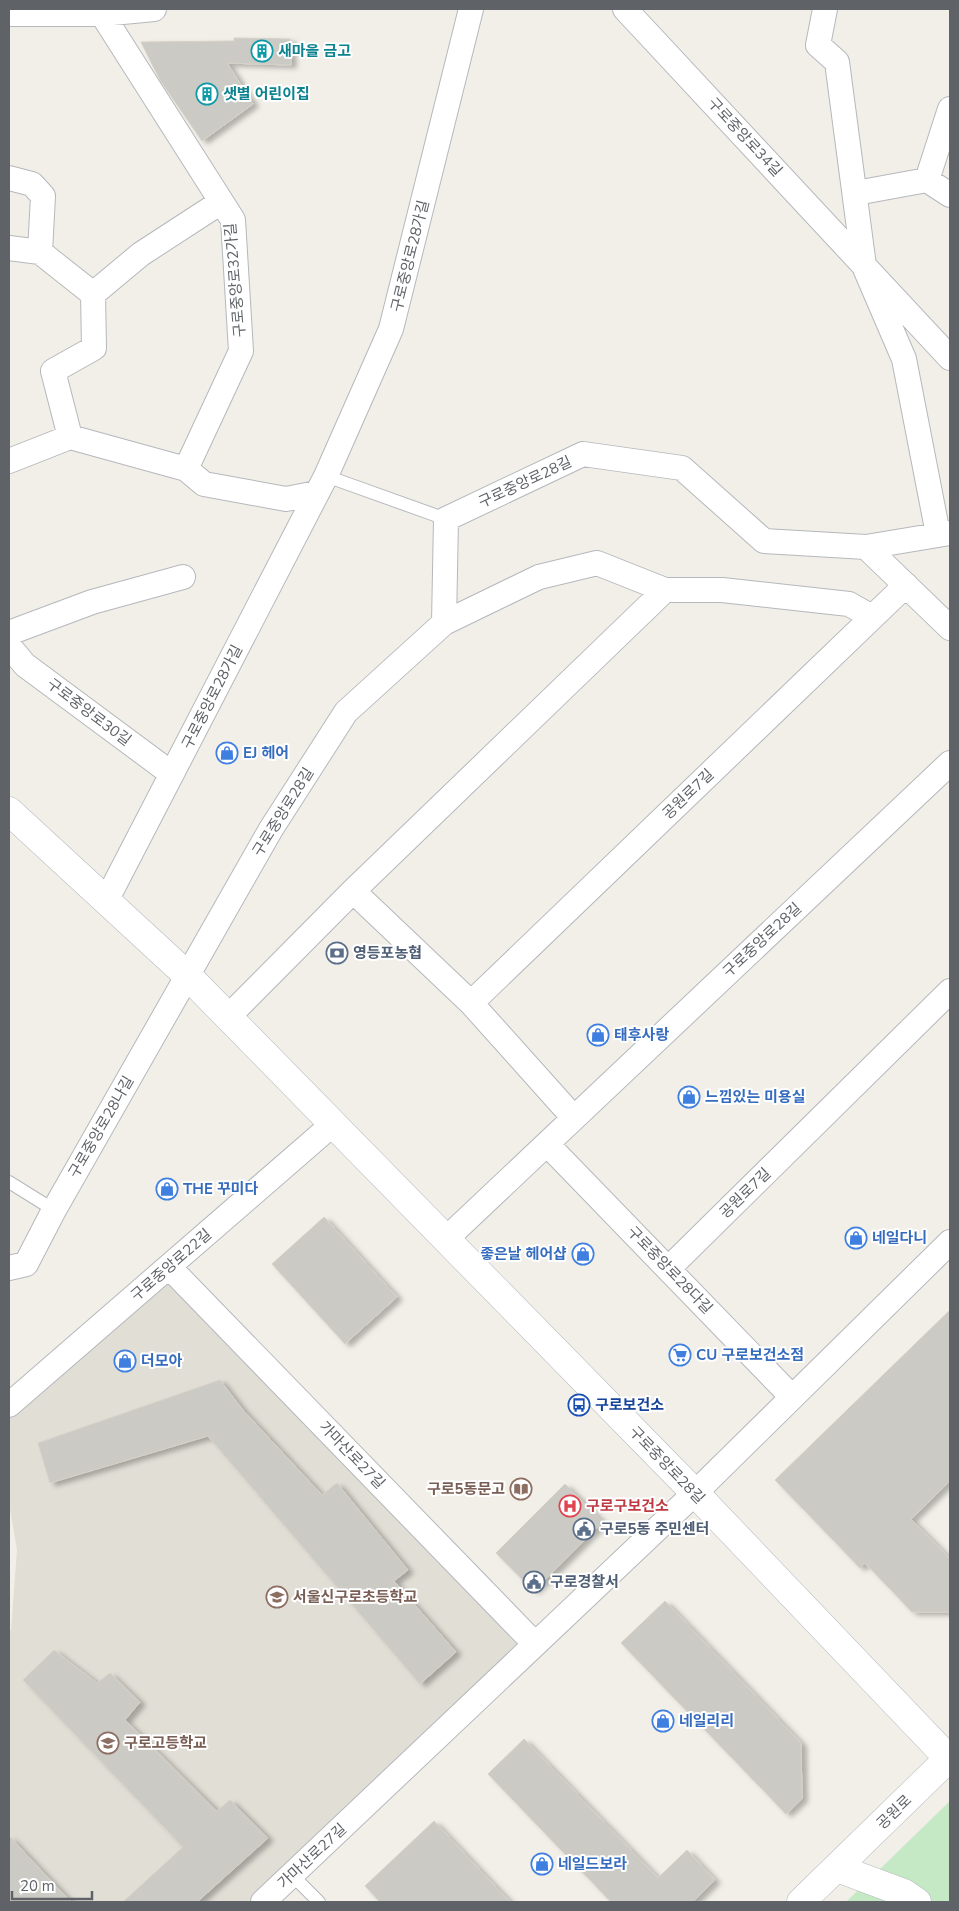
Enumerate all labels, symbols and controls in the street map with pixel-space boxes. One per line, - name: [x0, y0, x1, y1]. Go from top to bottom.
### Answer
- building icon: 새마을 금고: [250, 39, 274, 63]
- place label: 새마을 금고: [278, 41, 351, 61]
- building icon: 샛별 어린이집: [195, 82, 219, 106]
- place label: 샛별 어린이집: [223, 84, 310, 104]
- street label: 구로중앙로34길: [703, 93, 787, 181]
- street label: 구로중앙로28가길: [386, 198, 434, 314]
- street label: 구로중앙로32가길: [220, 222, 250, 338]
- street label: 구로중앙로28길: [475, 452, 575, 512]
- street label: 구로중앙로28가길: [177, 641, 247, 753]
- street label: 구로중앙로30길: [43, 674, 135, 750]
- shop icon: EJ 헤어: [215, 741, 239, 765]
- place label: EJ 헤어: [243, 743, 289, 763]
- street label: 구로중앙로28길: [248, 764, 318, 860]
- street label: 공원로7길: [658, 765, 718, 823]
- street label: 구로중앙로28길: [718, 898, 806, 982]
- bank icon: 영등포농협: [325, 941, 349, 965]
- place label: 영등포농협: [353, 943, 422, 963]
- shop icon: 태후사랑: [586, 1023, 610, 1047]
- place label: 태후사랑: [614, 1025, 669, 1045]
- street label: 구로중앙로28나길: [64, 1072, 138, 1182]
- shop icon: 느낌있는 미용실: [677, 1085, 701, 1109]
- place label: 느낌있는 미용실: [705, 1087, 806, 1107]
- street label: 공원로7길: [715, 1164, 775, 1222]
- shop icon: THE 꾸미다: [155, 1177, 179, 1201]
- place label: THE 꾸미다: [183, 1179, 259, 1199]
- street label: 구로중앙로28다길: [623, 1222, 717, 1318]
- street label: 구로중앙로22길: [126, 1224, 216, 1306]
- shop icon: 네일다니: [844, 1226, 868, 1250]
- place label: 네일다니: [872, 1228, 927, 1248]
- shop icon: 좋은날 헤어샵: [571, 1242, 595, 1266]
- place label: 좋은날 헤어샵: [480, 1244, 567, 1264]
- supermarket icon: CU 구로보건소점: [668, 1343, 692, 1367]
- place label: CU 구로보건소점: [696, 1345, 804, 1365]
- shop icon: 더모아: [113, 1349, 137, 1373]
- place label: 더모아: [141, 1351, 183, 1371]
- bus stop icon: 구로보건소: [567, 1393, 591, 1417]
- place label: 구로보건소: [595, 1395, 664, 1415]
- street label: 가마산로27길: [315, 1417, 389, 1493]
- street label: 구로중앙로28길: [625, 1422, 709, 1508]
- library icon: 구로5동문고: [509, 1477, 533, 1501]
- place label: 구로5동문고: [427, 1479, 505, 1499]
- hospital icon: 구로구보건소: [558, 1494, 582, 1518]
- place label: 구로구보건소: [586, 1496, 669, 1516]
- public building icon: 구로5동 주민센터: [572, 1517, 596, 1541]
- place label: 구로5동 주민센터: [600, 1519, 710, 1539]
- public building icon: 구로경찰서: [522, 1570, 546, 1594]
- place label: 구로경찰서: [550, 1572, 619, 1592]
- school or university icon: 서울신구로초등학교: [265, 1585, 289, 1609]
- place label: 서울신구로초등학교: [293, 1587, 417, 1607]
- shop icon: 네일리리: [651, 1709, 675, 1733]
- place label: 네일리리: [679, 1711, 734, 1731]
- school or university icon: 구로고등학교: [96, 1731, 120, 1755]
- place label: 구로고등학교: [124, 1733, 207, 1753]
- street label: 공원로: [872, 1790, 916, 1834]
- street label: 가마산로27길: [273, 1819, 351, 1893]
- shop icon: 네일드보라: [530, 1852, 554, 1876]
- place label: 네일드보라: [558, 1854, 627, 1874]
- scale bar: [12, 1868, 92, 1900]
- text: 20 m: [20, 1876, 55, 1896]

